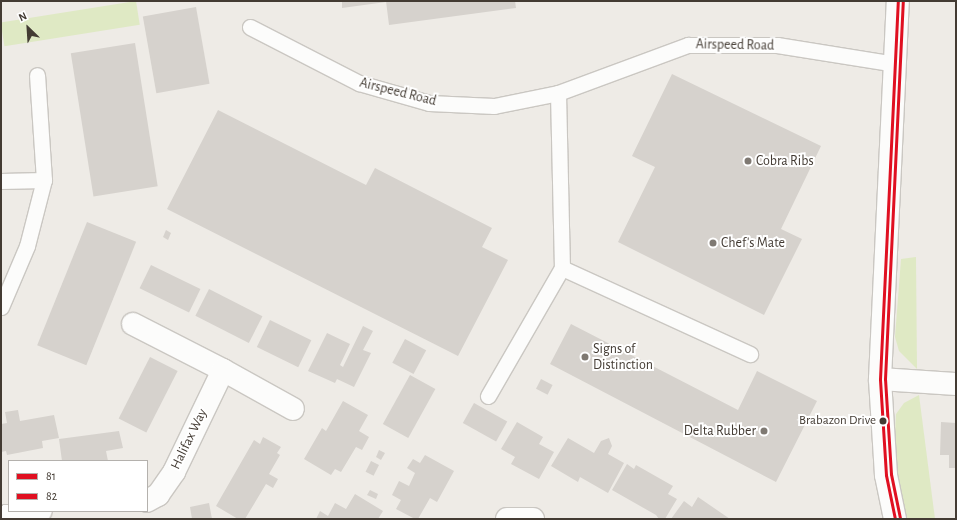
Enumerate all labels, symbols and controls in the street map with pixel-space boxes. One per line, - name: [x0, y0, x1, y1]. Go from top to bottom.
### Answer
- north arrow: [8, 8, 48, 48]
- text: N: [17, 10, 29, 23]
- street label: Airspeed Road: [696, 36, 774, 54]
- street label: Airspeed Road: [358, 74, 438, 110]
- place label: Cobra Ribs: [756, 153, 814, 169]
- marker: Cobra Ribs: [743, 156, 753, 166]
- place label: Chef's Mate: [721, 235, 785, 251]
- marker: Chef's Mate: [708, 238, 718, 248]
- place label: Signs of Distinction: [593, 341, 653, 374]
- marker: Signs of Distinction: [580, 352, 590, 362]
- street label: Halifax Way: [167, 406, 211, 472]
- place label: Brabazon Drive: [799, 413, 876, 429]
- marker: Brabazon Drive: [878, 416, 888, 426]
- place label: Delta Rubber: [684, 423, 756, 439]
- marker: Delta Rubber: [759, 426, 769, 436]
- legend: [8, 460, 148, 512]
- text: 81: [46, 470, 56, 482]
- text: 82: [46, 490, 57, 502]

